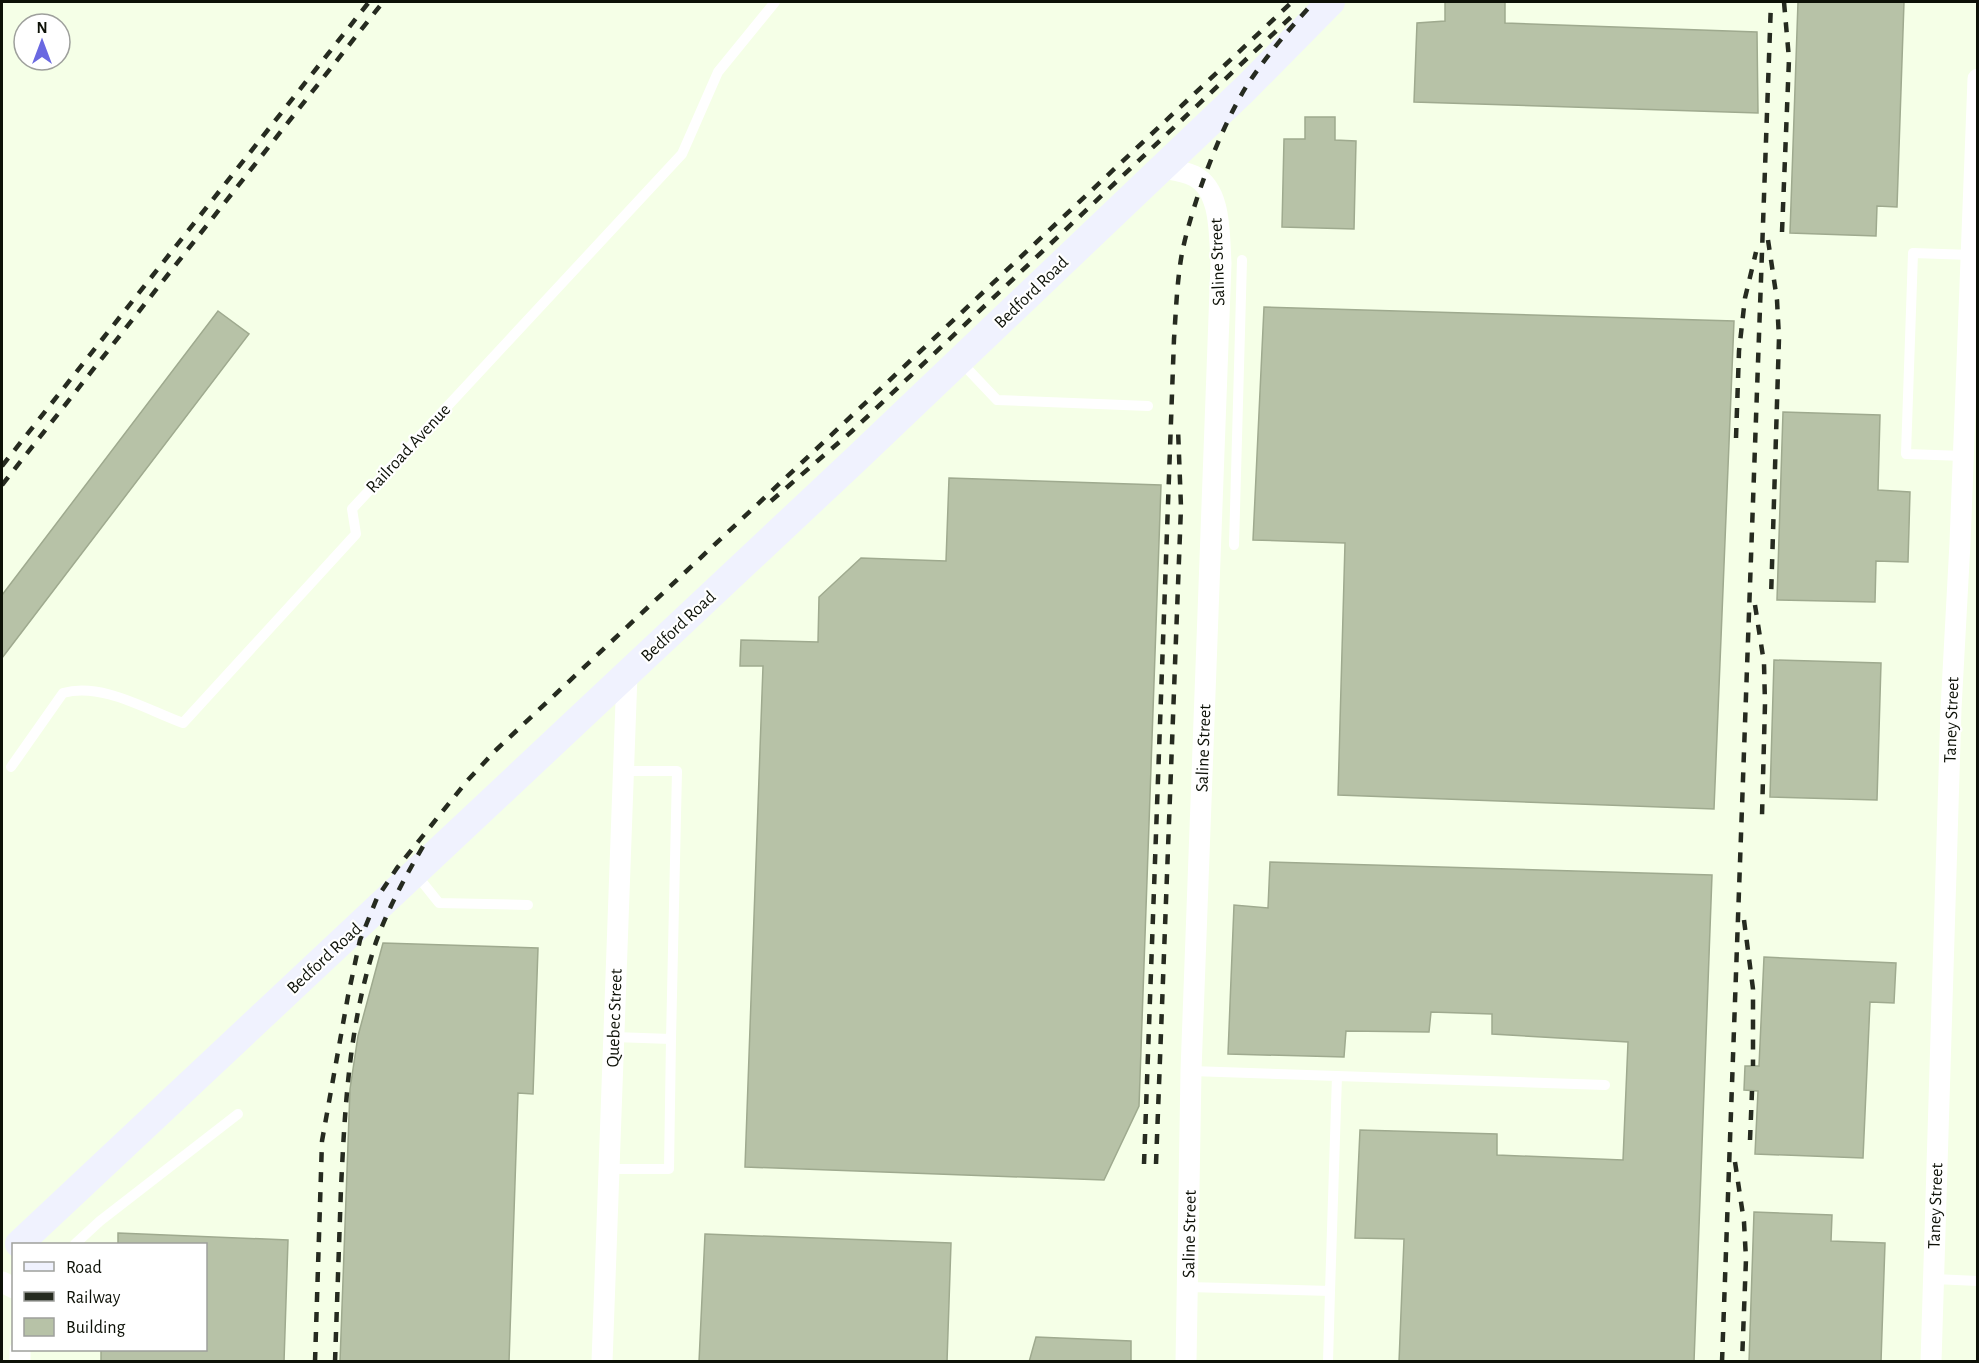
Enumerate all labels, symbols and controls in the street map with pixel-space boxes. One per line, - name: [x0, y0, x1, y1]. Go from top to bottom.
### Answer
- north arrow: [12, 12, 72, 72]
- text: N: [36, 20, 48, 36]
- street label: Saline Street: [1207, 217, 1229, 306]
- street label: Bedford Road: [991, 253, 1072, 332]
- street label: Railroad Avenue: [363, 401, 454, 497]
- street label: Bedford Road: [638, 588, 719, 666]
- street label: Taney Street: [1941, 676, 1963, 764]
- street label: Saline Street: [1193, 703, 1215, 792]
- street label: Bedford Road: [284, 920, 365, 998]
- street label: Quebec Street: [604, 968, 626, 1068]
- street label: Taney Street: [1925, 1162, 1947, 1250]
- street label: Saline Street: [1180, 1190, 1200, 1278]
- legend: [12, 1243, 207, 1351]
- text: Road: [66, 1259, 102, 1277]
- text: Railway: [66, 1289, 121, 1307]
- text: Building: [66, 1319, 126, 1337]

